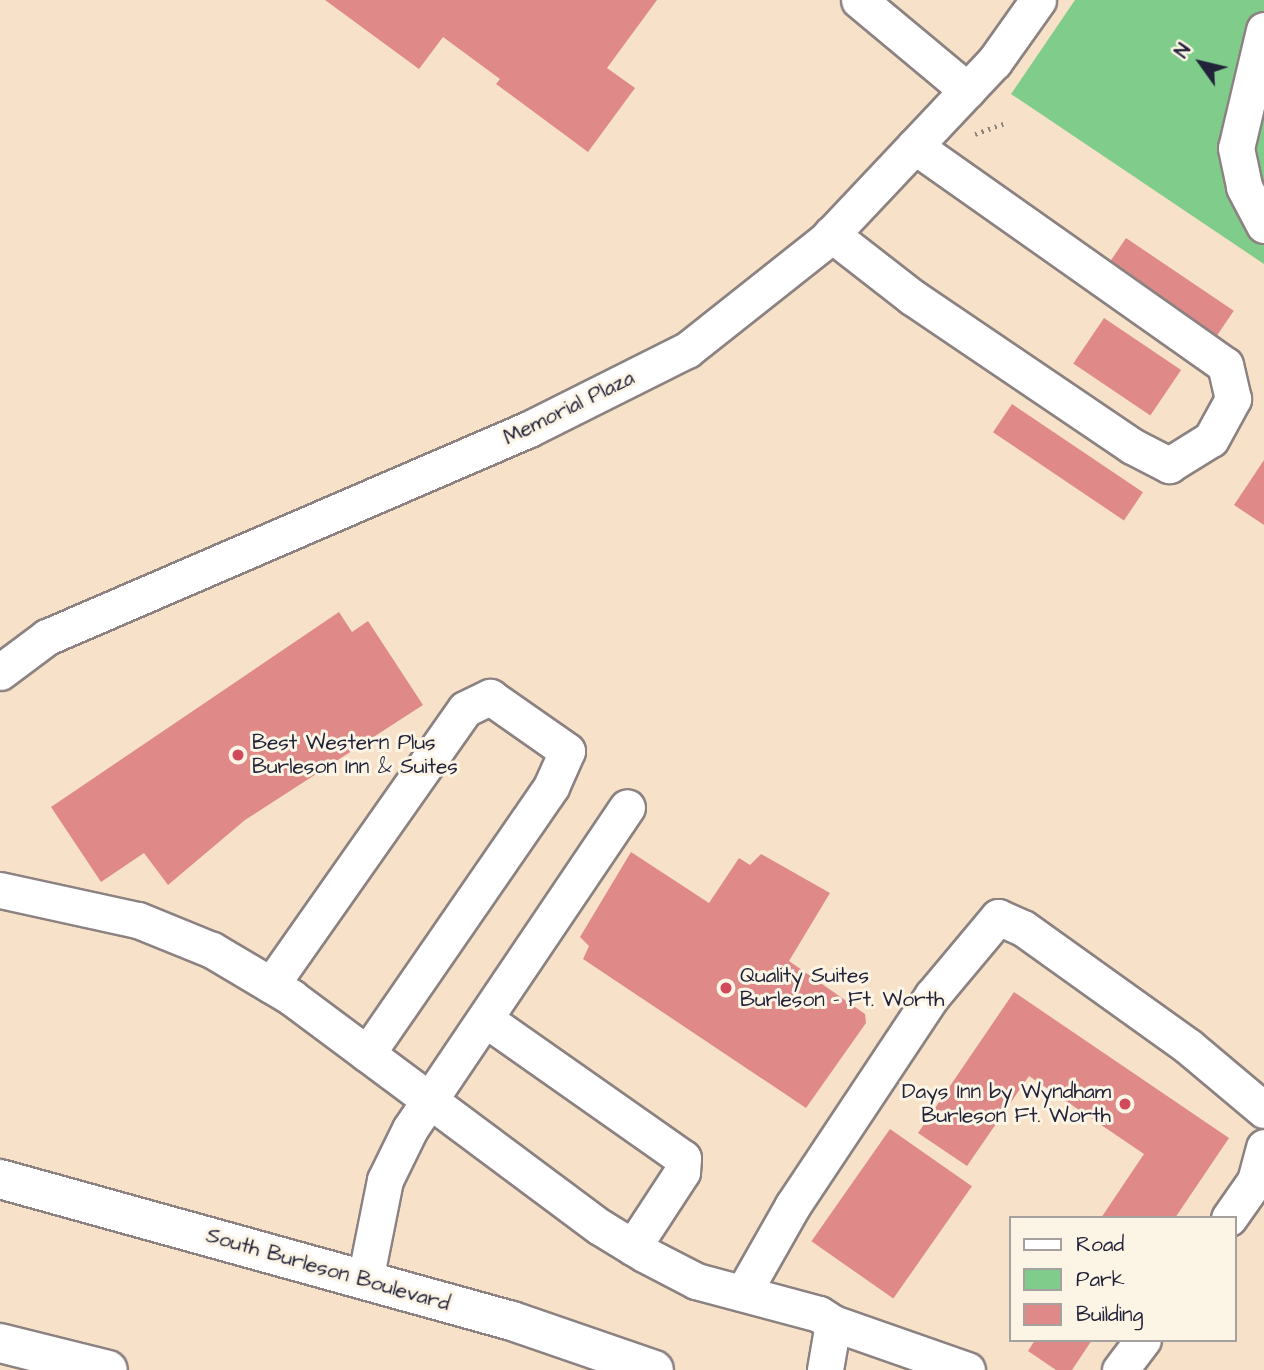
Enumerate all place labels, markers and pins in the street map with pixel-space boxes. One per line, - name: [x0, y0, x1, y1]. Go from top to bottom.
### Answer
- place label: Best Western Plus Burleson Inn & Suites: [252, 730, 458, 780]
- marker: Best Western Plus Burleson Inn & Suites: [230, 747, 246, 763]
- place label: Quality Suites Burleson - Ft. Worth: [740, 963, 944, 1013]
- marker: Quality Suites Burleson - Ft. Worth: [718, 980, 734, 996]
- place label: Days Inn by Wyndham Burleson Ft. Worth: [902, 1079, 1111, 1129]
- marker: Days Inn by Wyndham Burleson Ft. Worth: [1117, 1096, 1133, 1112]

